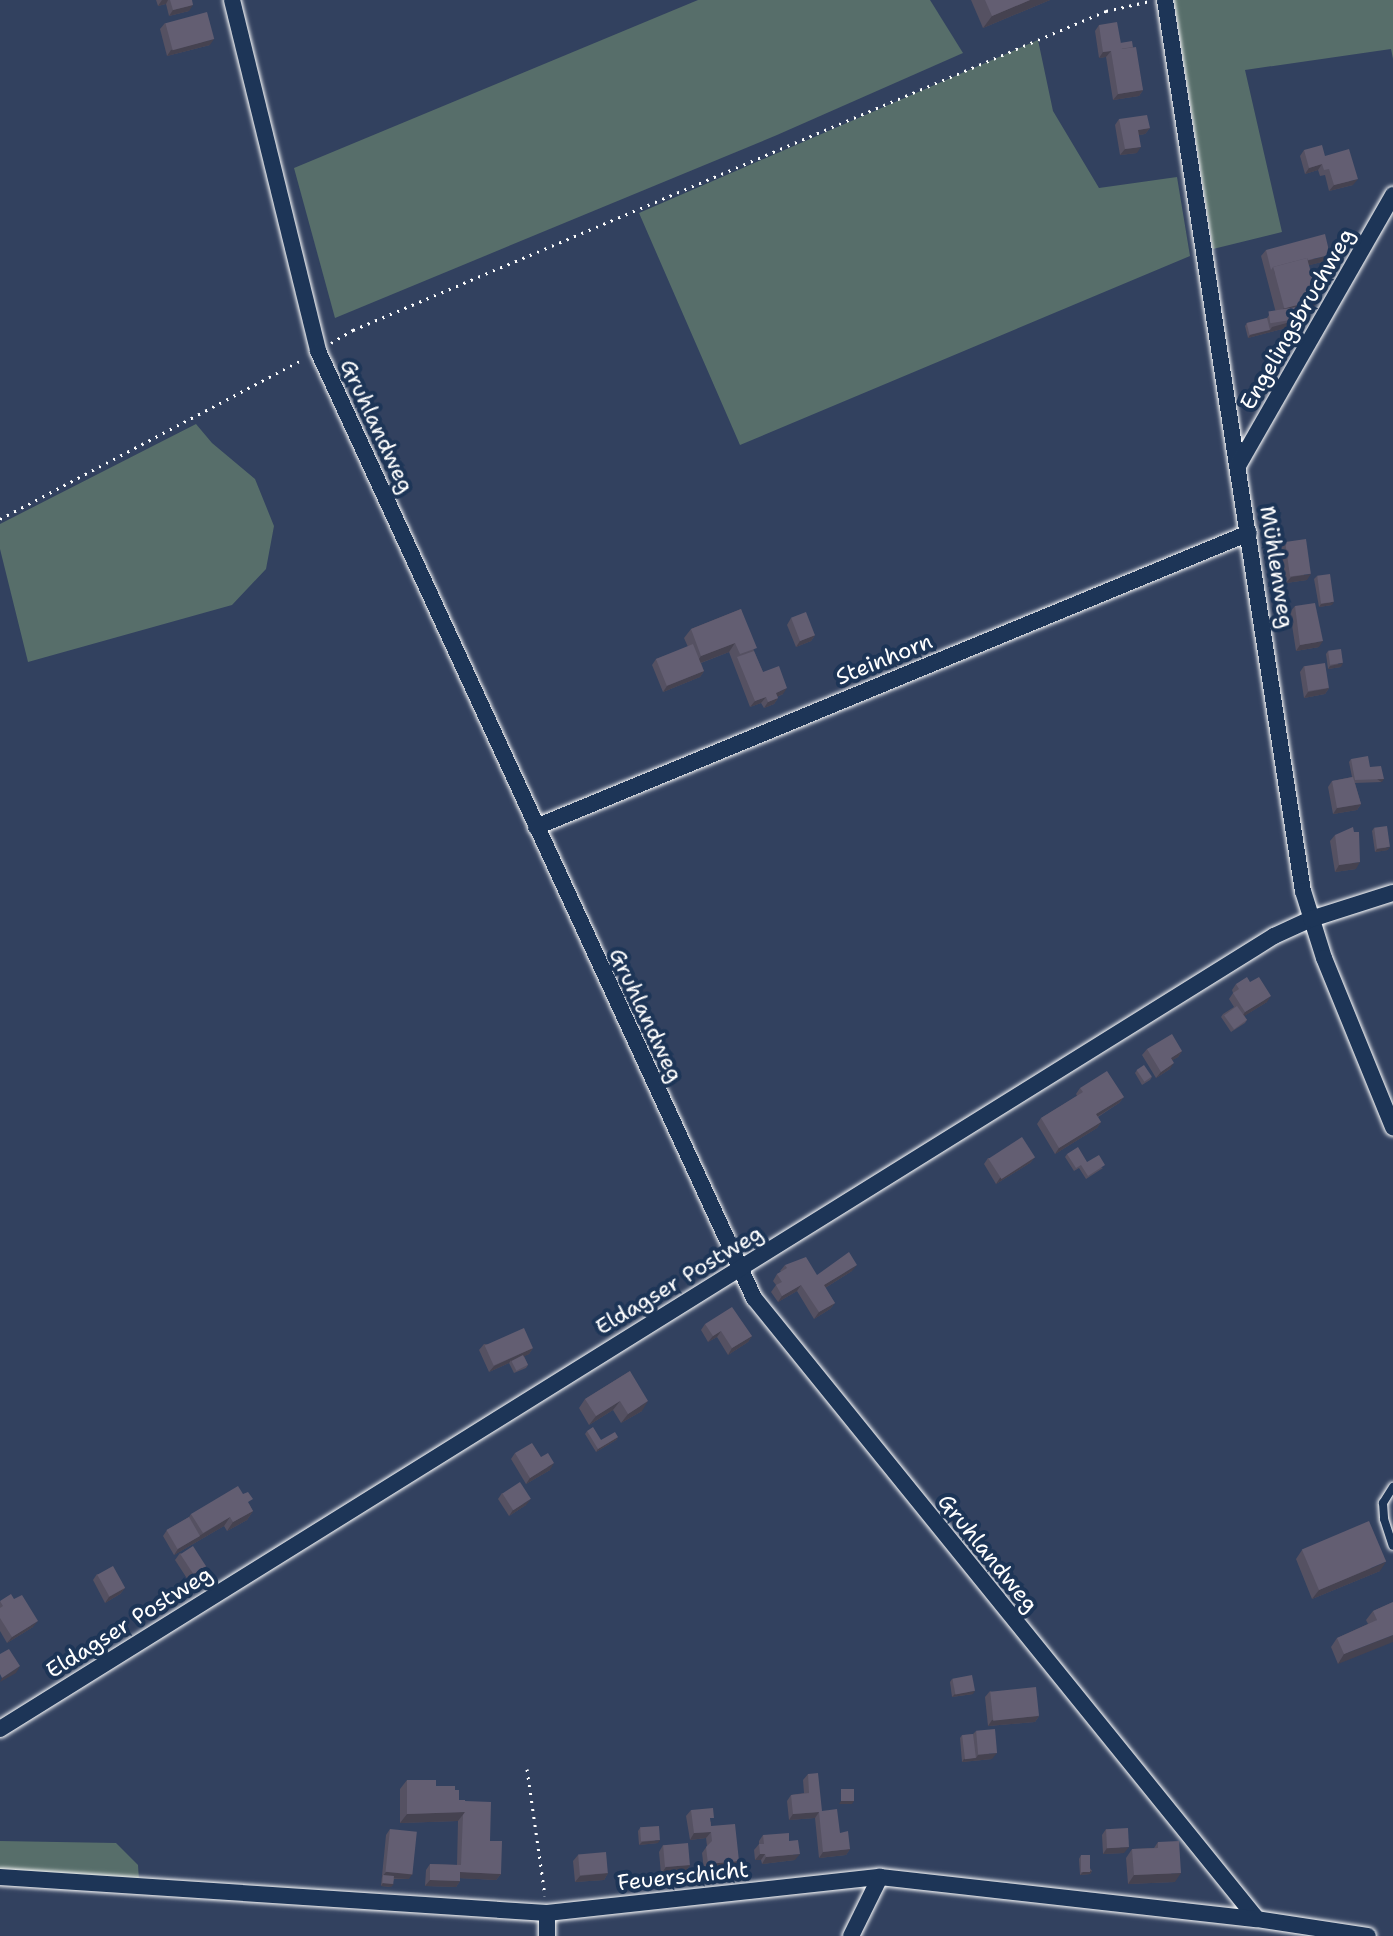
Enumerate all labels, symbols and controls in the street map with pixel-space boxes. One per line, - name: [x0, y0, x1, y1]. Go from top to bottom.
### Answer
- street label: Engelingsbruchweg: [1234, 224, 1360, 414]
- street label: Gruhlandweg: [335, 355, 419, 497]
- street label: Mühlenweg: [1254, 504, 1300, 630]
- street label: Steinhorn: [832, 628, 936, 690]
- street label: Gruhlandweg: [604, 944, 688, 1086]
- street label: Eldagser Postweg: [591, 1220, 767, 1340]
- street label: Gruhlandweg: [932, 1489, 1044, 1617]
- street label: Eldagser Postweg: [41, 1560, 217, 1684]
- street label: Feuerschicht: [616, 1856, 750, 1896]

